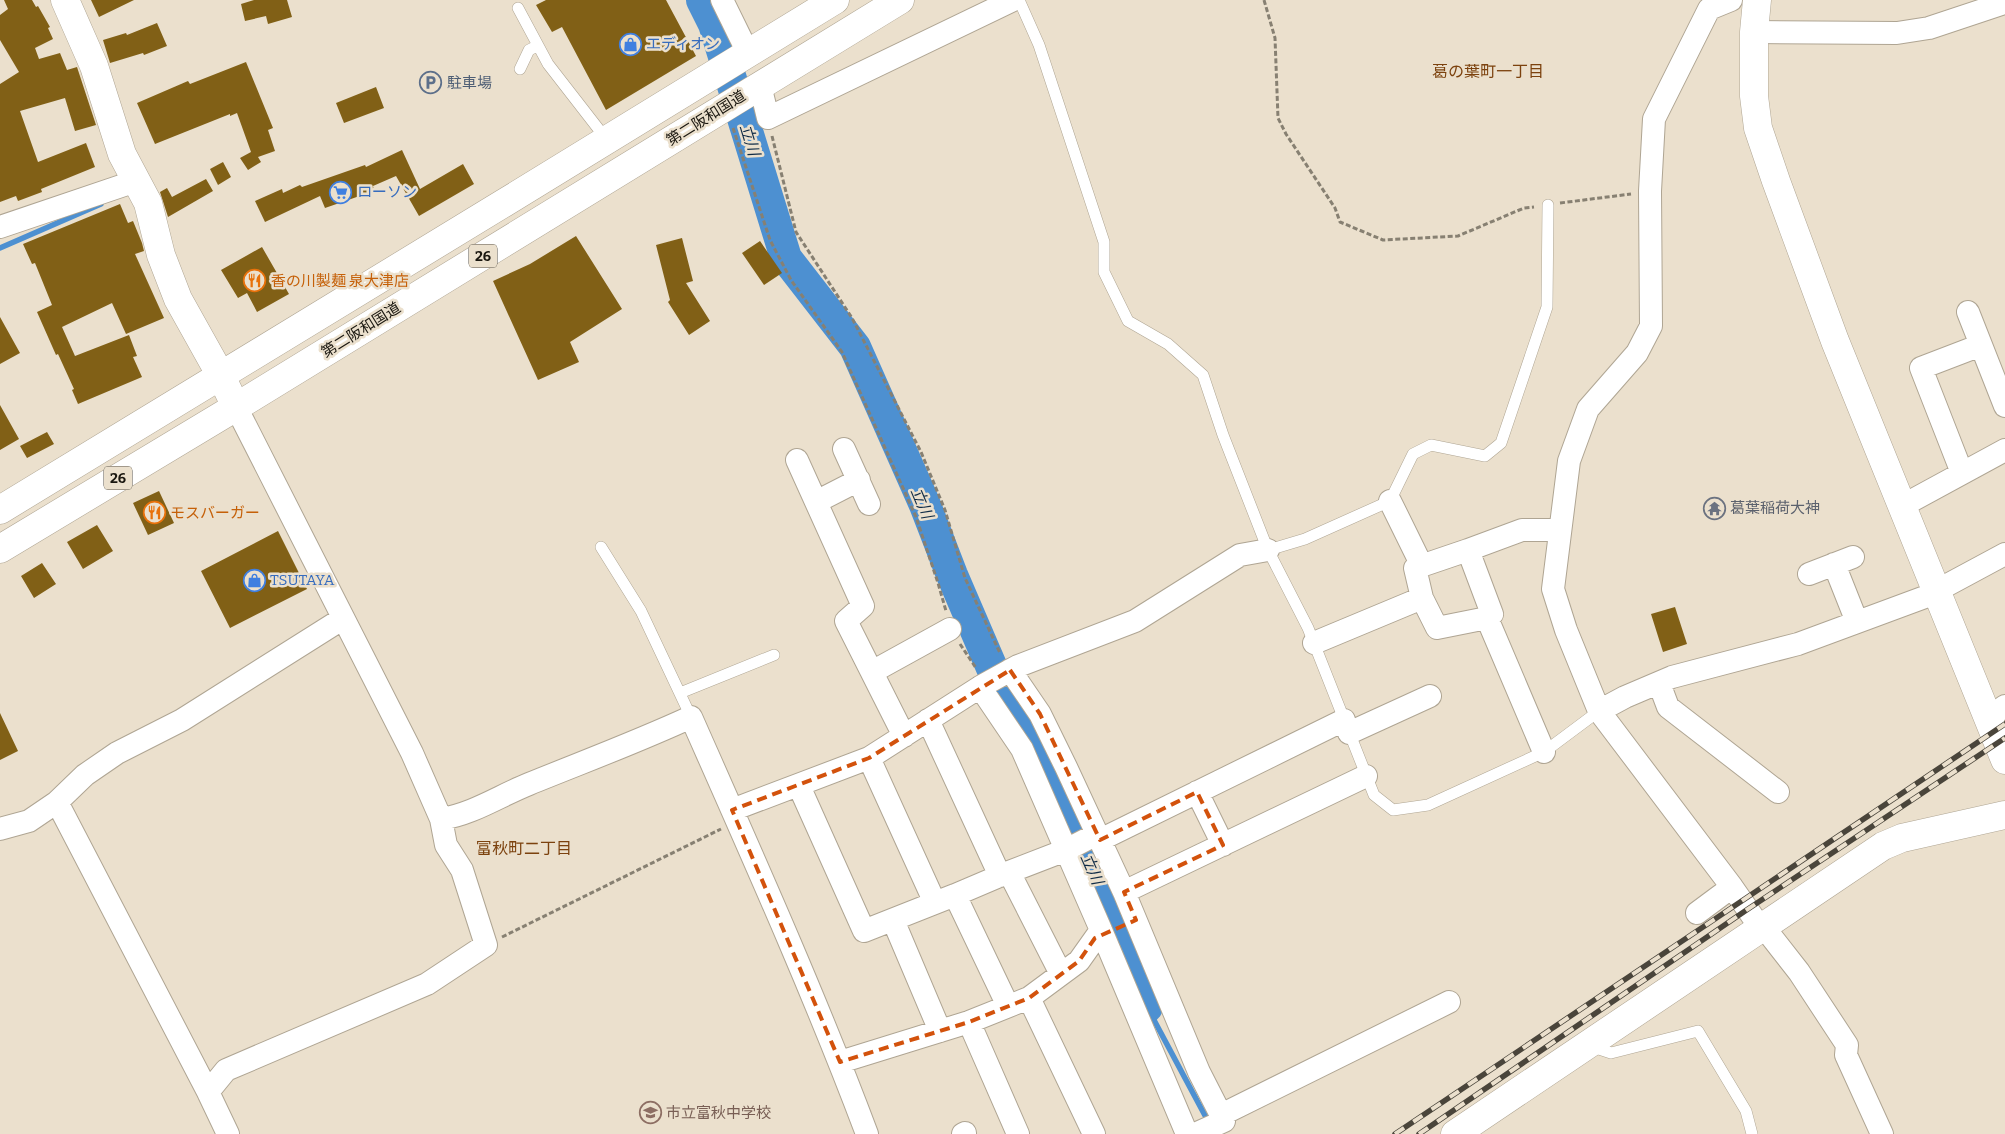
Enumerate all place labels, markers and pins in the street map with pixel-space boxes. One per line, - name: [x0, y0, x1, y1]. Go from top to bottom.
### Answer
- shop icon: エディオン: [618, 32, 642, 56]
- place label: エディオン: [646, 35, 720, 53]
- parking icon: 駐車場: [419, 71, 443, 95]
- place label: 駐車場: [447, 74, 492, 92]
- supermarket icon: ローソン: [329, 180, 353, 204]
- place label: ローソン: [357, 183, 417, 201]
- restaurant icon: 香の川製麺 泉大津店: [243, 269, 267, 293]
- place label: 香の川製麺 泉大津店: [271, 272, 409, 290]
- temple icon: 葛葉稲荷大神: [1702, 496, 1726, 520]
- place label: 葛葉稲荷大神: [1730, 499, 1820, 517]
- restaurant icon: モスバーガー: [142, 501, 166, 525]
- place label: モスバーガー: [170, 504, 260, 522]
- shop icon: TSUTAYA: [242, 568, 266, 592]
- place label: TSUTAYA: [270, 571, 335, 589]
- school or university icon: 市立富秋中学校: [638, 1101, 662, 1125]
- place label: 市立富秋中学校: [666, 1104, 771, 1122]

